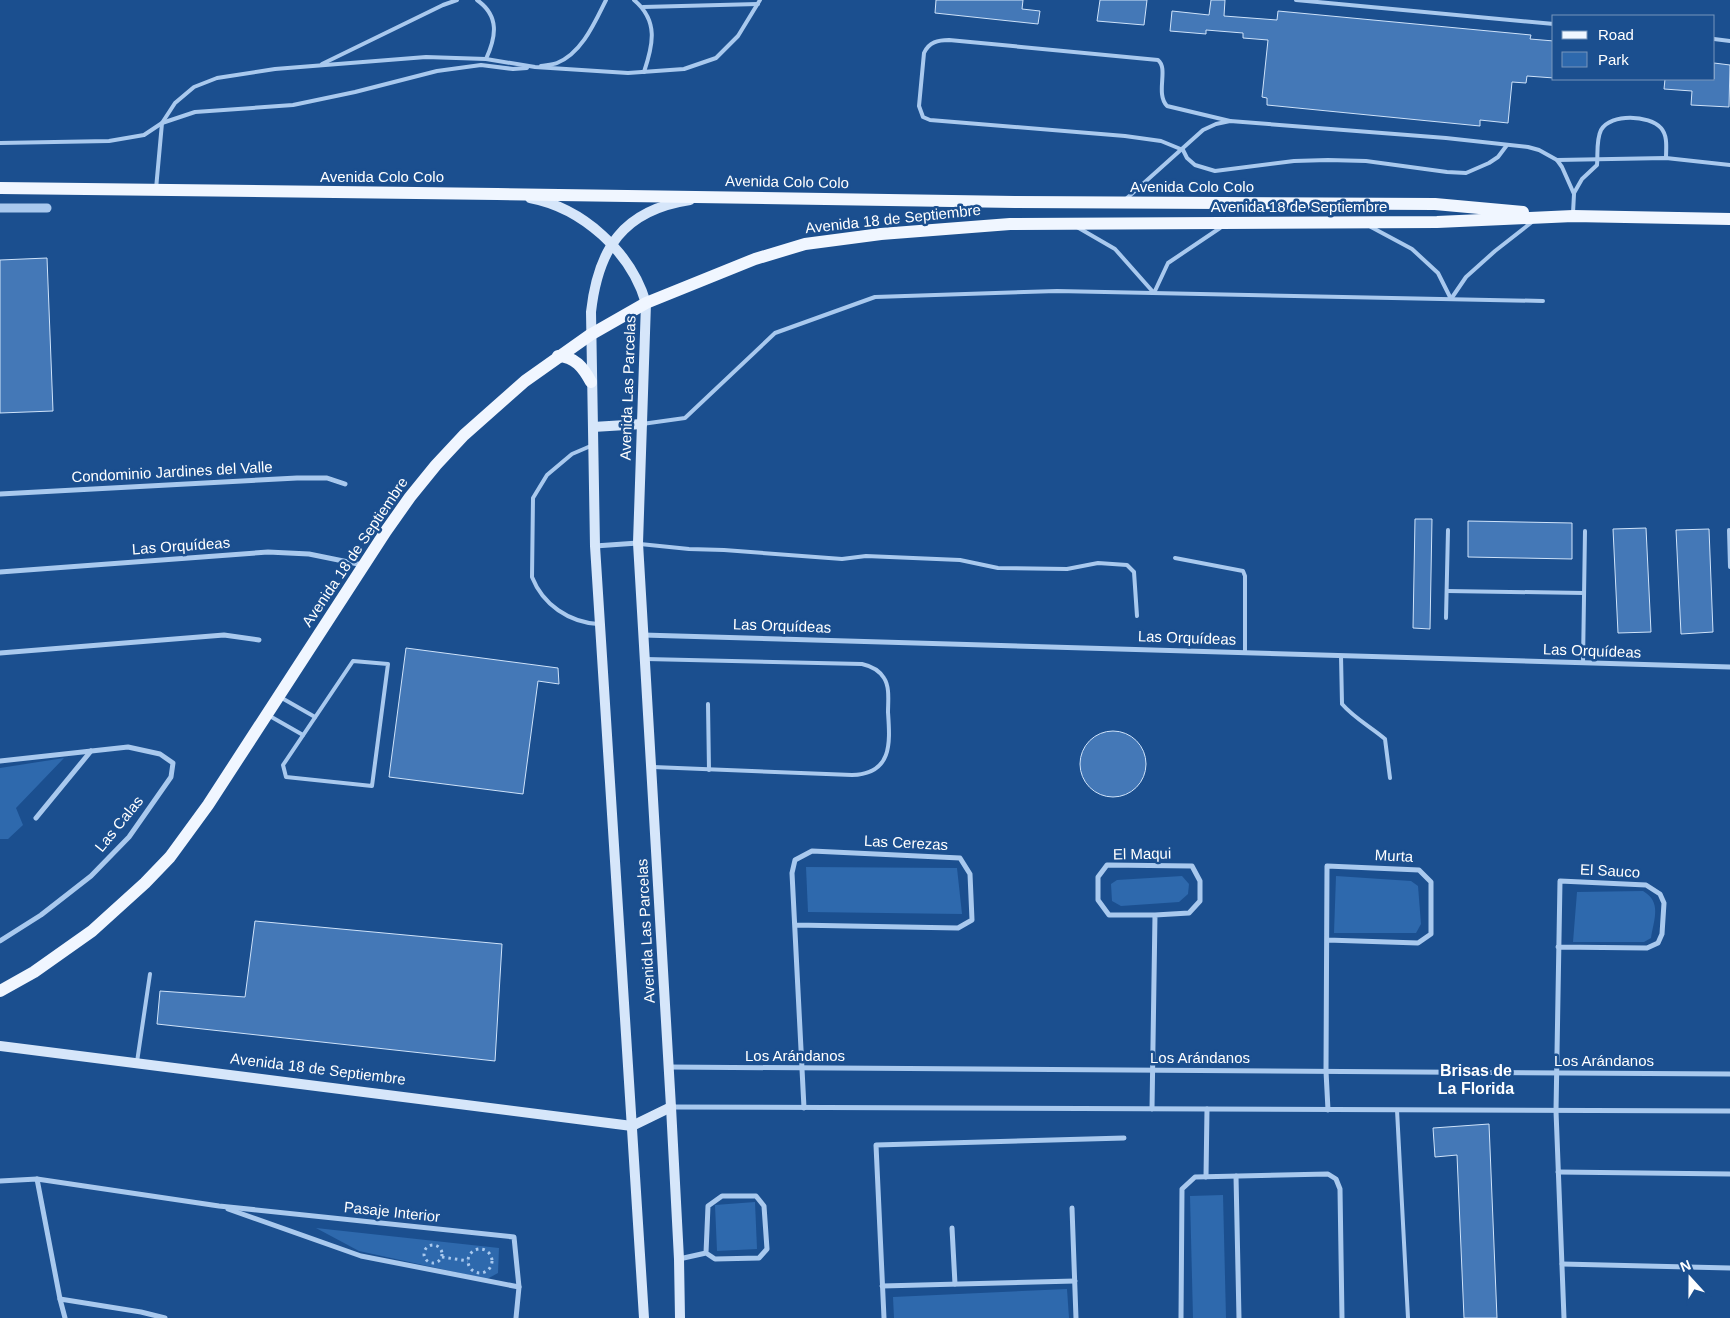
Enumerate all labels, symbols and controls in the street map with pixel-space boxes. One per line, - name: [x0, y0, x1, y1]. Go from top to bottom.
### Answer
- legend: [1552, 15, 1715, 80]
- text: Road: [1598, 26, 1634, 43]
- text: Park: [1598, 51, 1629, 68]
- street label: Avenida Colo Colo: [320, 168, 444, 185]
- street label: Avenida Colo Colo: [725, 172, 849, 191]
- street label: Avenida Colo Colo: [1130, 178, 1254, 195]
- street label: Avenida 18 de Septiembre: [1211, 198, 1387, 215]
- street label: Avenida 18 de Septiembre: [804, 201, 982, 236]
- street label: Avenida Las Parcelas: [616, 315, 639, 461]
- street label: Condominio Jardines del Valle: [71, 458, 273, 485]
- street label: Avenida 18 de Septiembre: [298, 474, 411, 630]
- street label: Las Orquídeas: [131, 534, 231, 557]
- street label: Las Orquídeas: [733, 615, 831, 636]
- street label: Las Orquídeas: [1138, 627, 1236, 648]
- street label: Las Orquídeas: [1543, 640, 1641, 661]
- street label: Las Calas: [91, 792, 146, 855]
- street label: Las Cerezas: [864, 832, 949, 853]
- street label: El Maqui: [1113, 844, 1171, 863]
- street label: Murta: [1374, 846, 1414, 865]
- street label: Avenida Las Parcelas: [633, 858, 658, 1004]
- street label: El Sauco: [1580, 860, 1640, 881]
- street label: Los Arándanos: [745, 1047, 845, 1064]
- street label: Avenida 18 de Septiembre: [229, 1049, 407, 1088]
- street label: Los Arándanos: [1150, 1049, 1250, 1066]
- street label: Los Arándanos: [1554, 1052, 1654, 1069]
- district label: Brisas de La Florida: [1438, 1062, 1514, 1097]
- street label: Pasaje Interior: [343, 1198, 441, 1225]
- north arrow: [1665, 1253, 1715, 1303]
- text: N: [1678, 1257, 1693, 1275]

